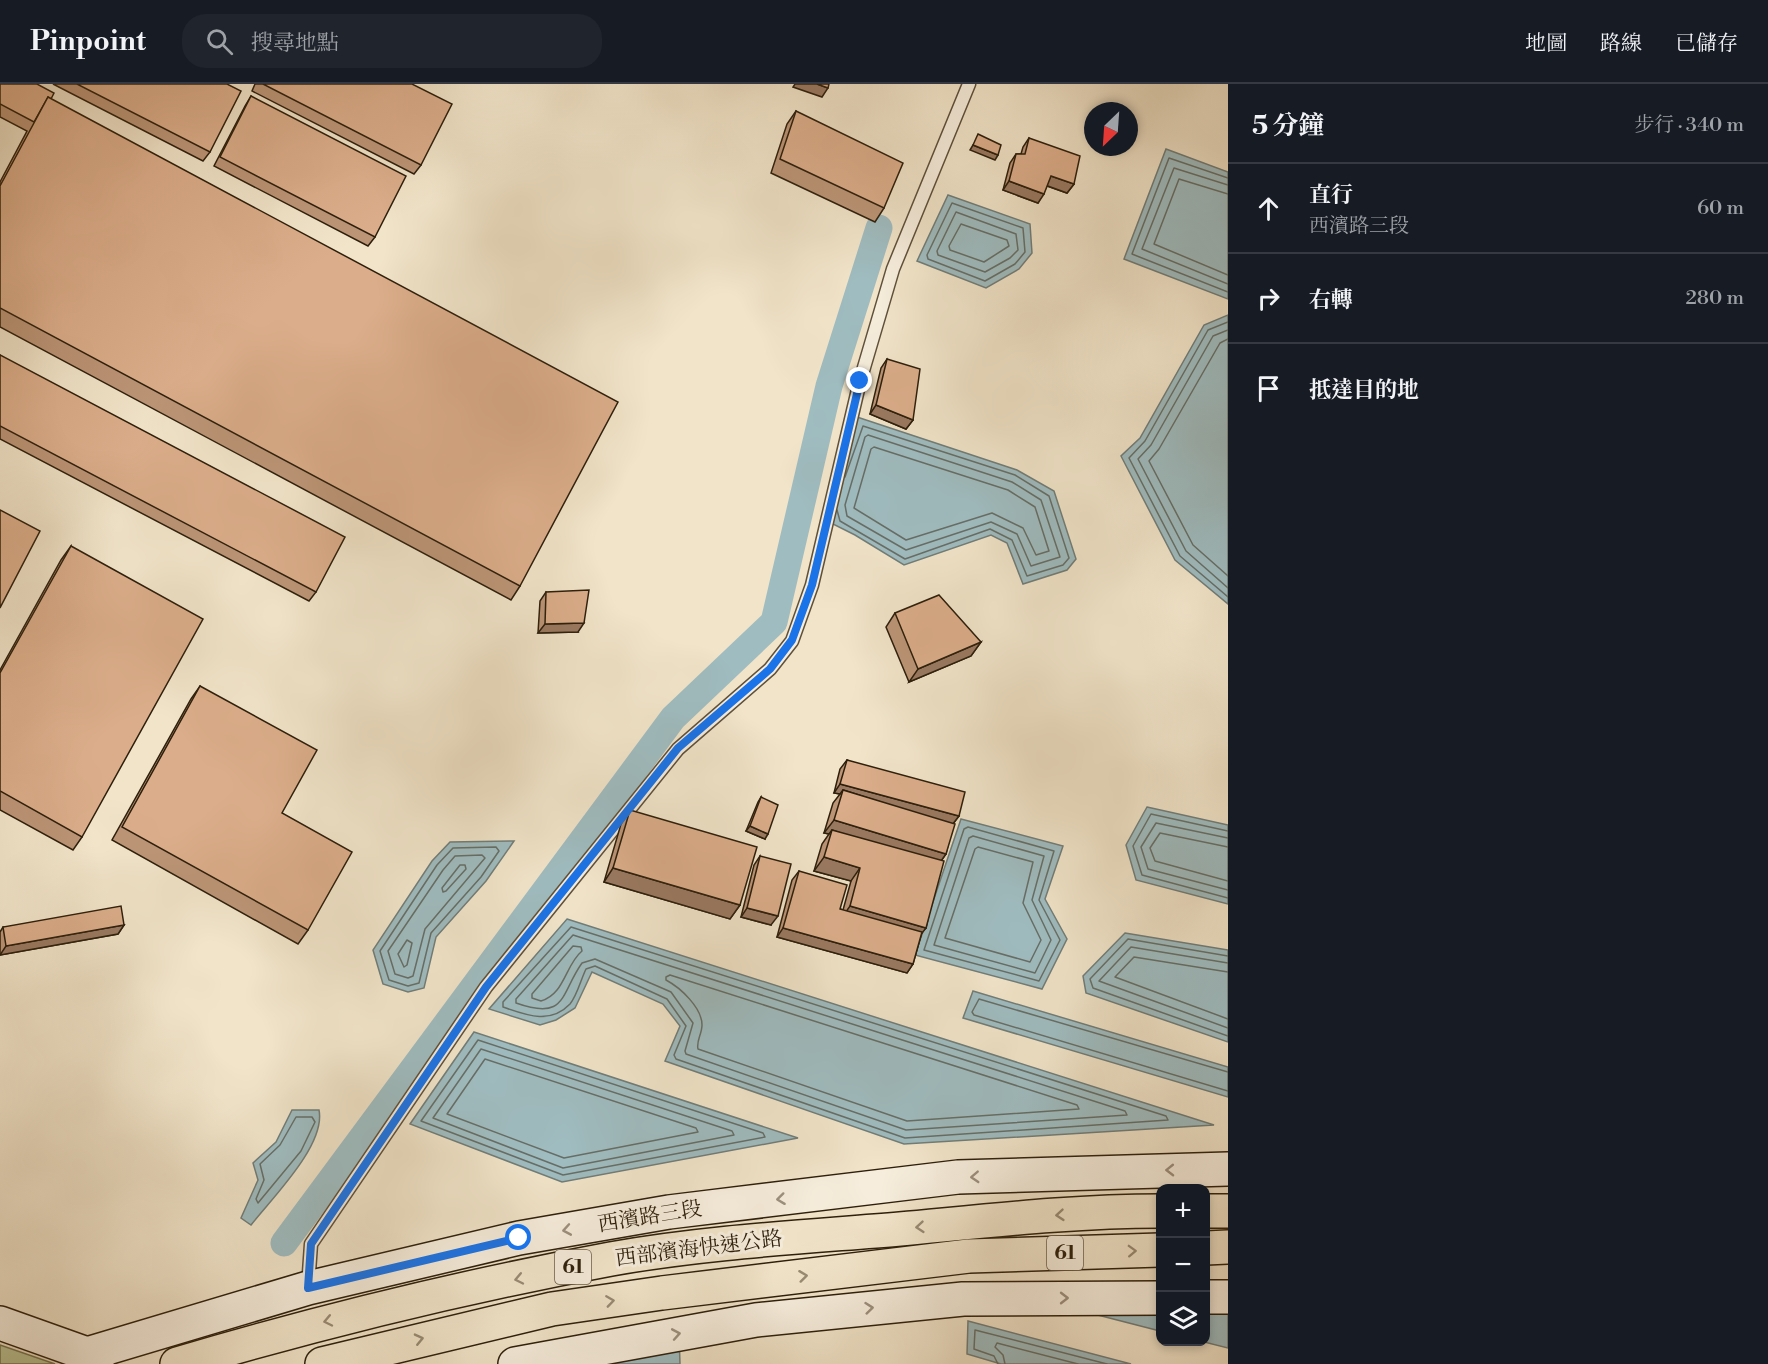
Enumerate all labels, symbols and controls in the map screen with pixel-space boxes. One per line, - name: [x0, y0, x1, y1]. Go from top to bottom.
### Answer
- search box: [182, 14, 602, 68]
- text: Pinpoint: [30, 24, 146, 59]
- icon: search: [203, 25, 236, 58]
- text: 搜尋地點: [251, 30, 339, 57]
- text: 地圖: [1525, 31, 1567, 57]
- text: 路線: [1600, 31, 1642, 57]
- text: 已儲存: [1675, 31, 1738, 57]
- north arrow: [1084, 102, 1138, 156]
- text: 5 分鐘: [1252, 110, 1324, 142]
- text: 步行 · 340 m: [1634, 113, 1744, 138]
- text: 直行: [1309, 182, 1353, 209]
- icon: ahead: [1252, 192, 1285, 225]
- text: 60 m: [1697, 196, 1744, 221]
- text: 西濱路三段: [1309, 214, 1409, 239]
- icon: right: [1252, 282, 1285, 315]
- text: 280 m: [1685, 286, 1744, 311]
- text: 右轉: [1309, 287, 1353, 314]
- route end: [846, 367, 872, 393]
- icon: arrive: [1252, 372, 1285, 405]
- text: 抵達目的地: [1309, 377, 1419, 404]
- one-way arrow: [1165, 1164, 1174, 1176]
- one-way arrow: [970, 1170, 979, 1183]
- map controls: [1156, 1184, 1210, 1346]
- button: +: [1156, 1184, 1210, 1238]
- one-way arrow: [776, 1192, 786, 1205]
- street label: 西濱路三段: [596, 1196, 704, 1238]
- one-way arrow: [1056, 1208, 1065, 1221]
- one-way arrow: [915, 1220, 924, 1233]
- one-way arrow: [563, 1223, 573, 1236]
- route start: [505, 1224, 531, 1250]
- street label: 西部濱海快速公路: [614, 1226, 784, 1272]
- road number: 61: [1047, 1236, 1083, 1270]
- button: −: [1156, 1238, 1210, 1292]
- one-way arrow: [1128, 1244, 1137, 1257]
- road number: 61: [555, 1250, 591, 1284]
- one-way arrow: [799, 1270, 808, 1282]
- one-way arrow: [514, 1272, 524, 1285]
- one-way arrow: [1059, 1292, 1068, 1304]
- button: layers: [1156, 1292, 1210, 1346]
- one-way arrow: [605, 1295, 615, 1307]
- one-way arrow: [865, 1303, 874, 1315]
- one-way arrow: [324, 1313, 334, 1326]
- one-way arrow: [671, 1329, 681, 1341]
- one-way arrow: [414, 1334, 424, 1347]

